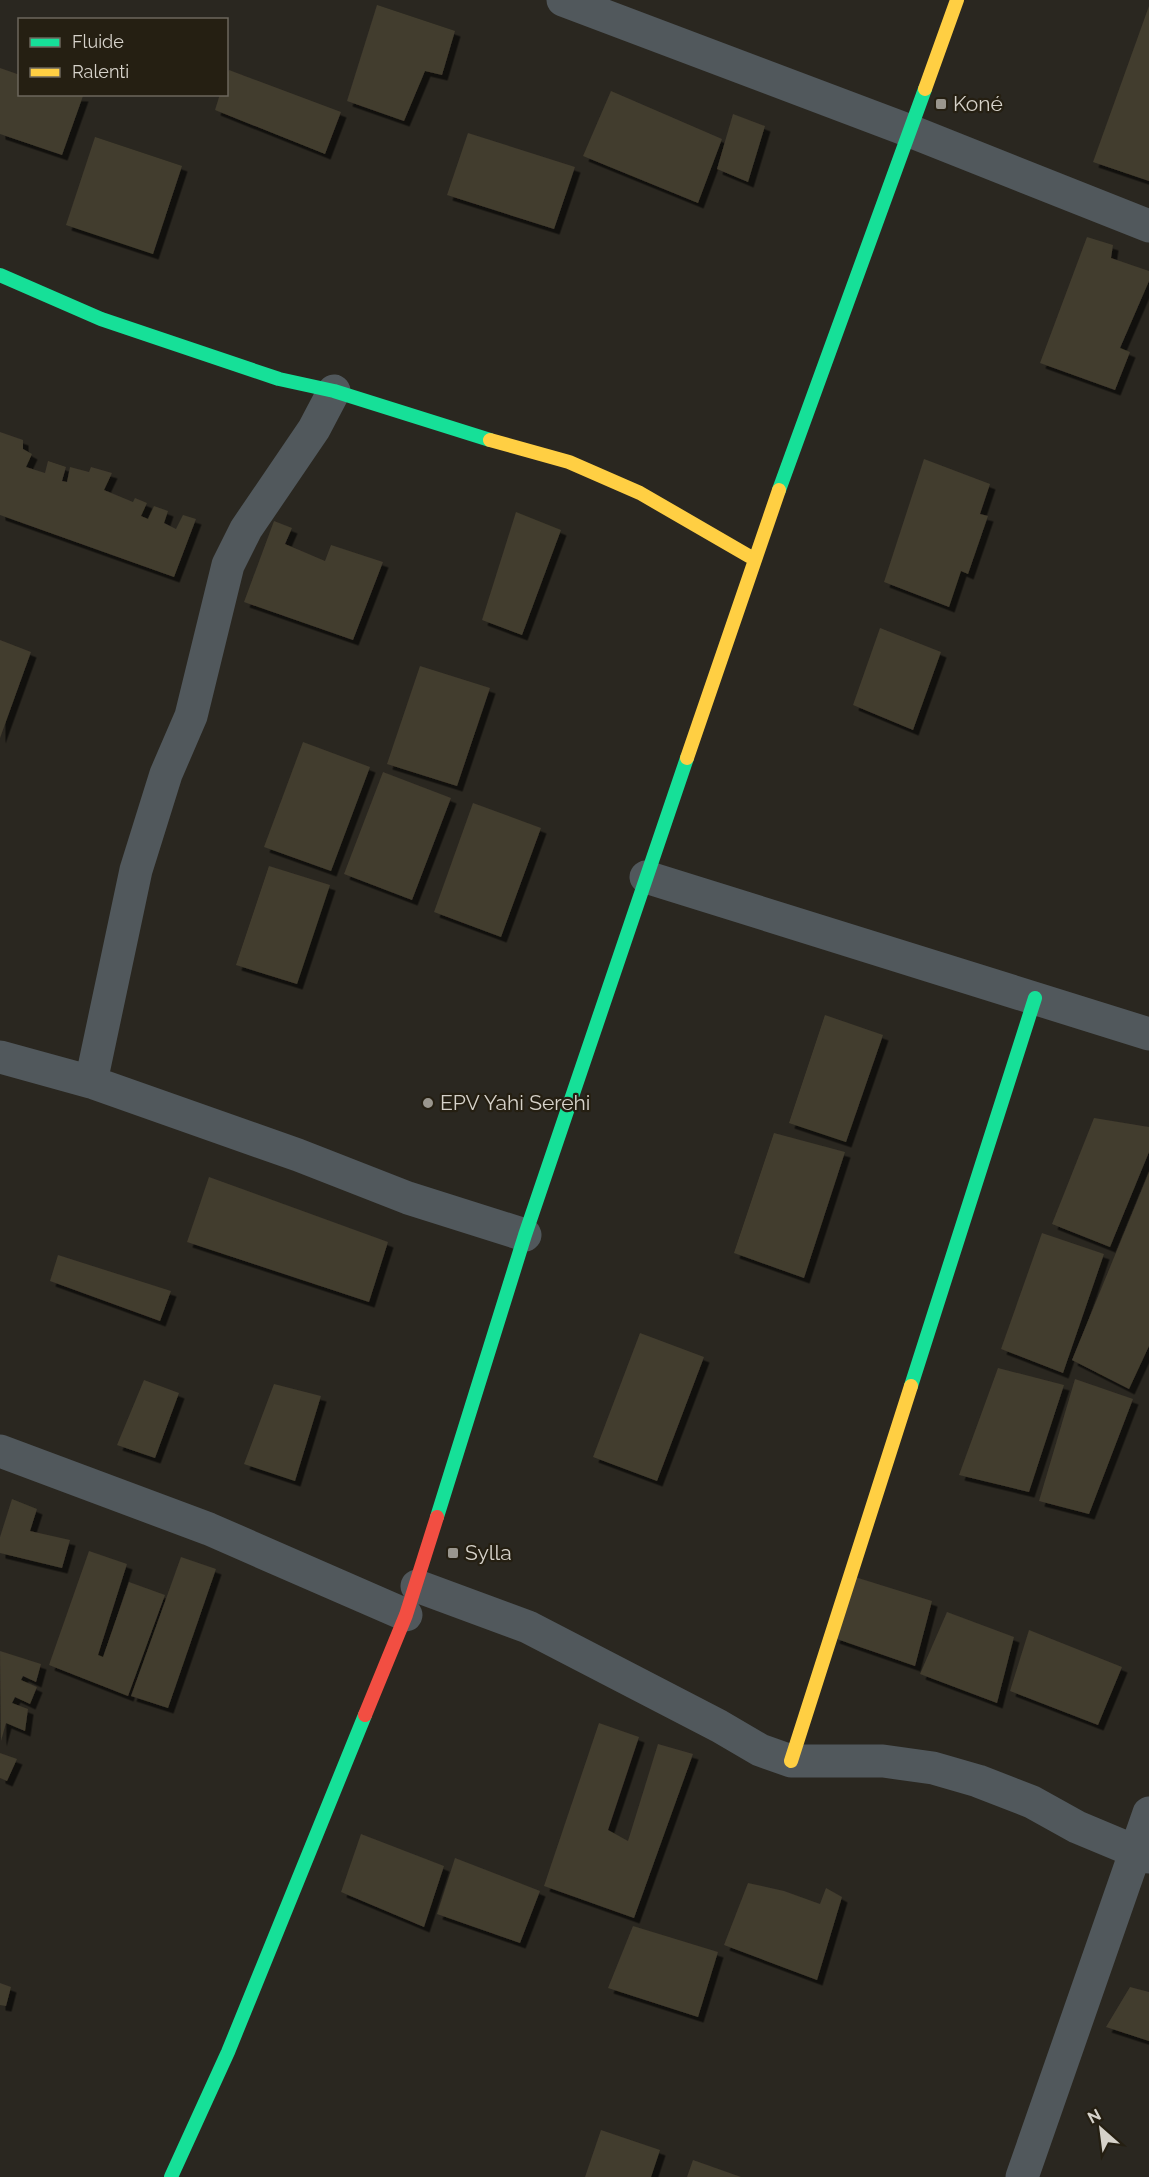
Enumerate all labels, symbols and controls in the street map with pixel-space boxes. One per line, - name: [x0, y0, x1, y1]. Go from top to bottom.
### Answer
- legend: [18, 18, 228, 96]
- text: Fluide: [72, 31, 124, 52]
- text: Ralenti: [72, 61, 129, 82]
- place label: Koné: [953, 91, 1003, 116]
- marker: Koné: [934, 97, 948, 111]
- place label: EPV Yahi Serehi: [440, 1090, 590, 1115]
- marker: EPV Yahi Serehi: [421, 1096, 435, 1110]
- place label: Sylla: [465, 1540, 512, 1565]
- marker: Sylla: [446, 1546, 460, 1560]
- north arrow: [1071, 2099, 1131, 2159]
- text: N: [1084, 2105, 1104, 2127]

